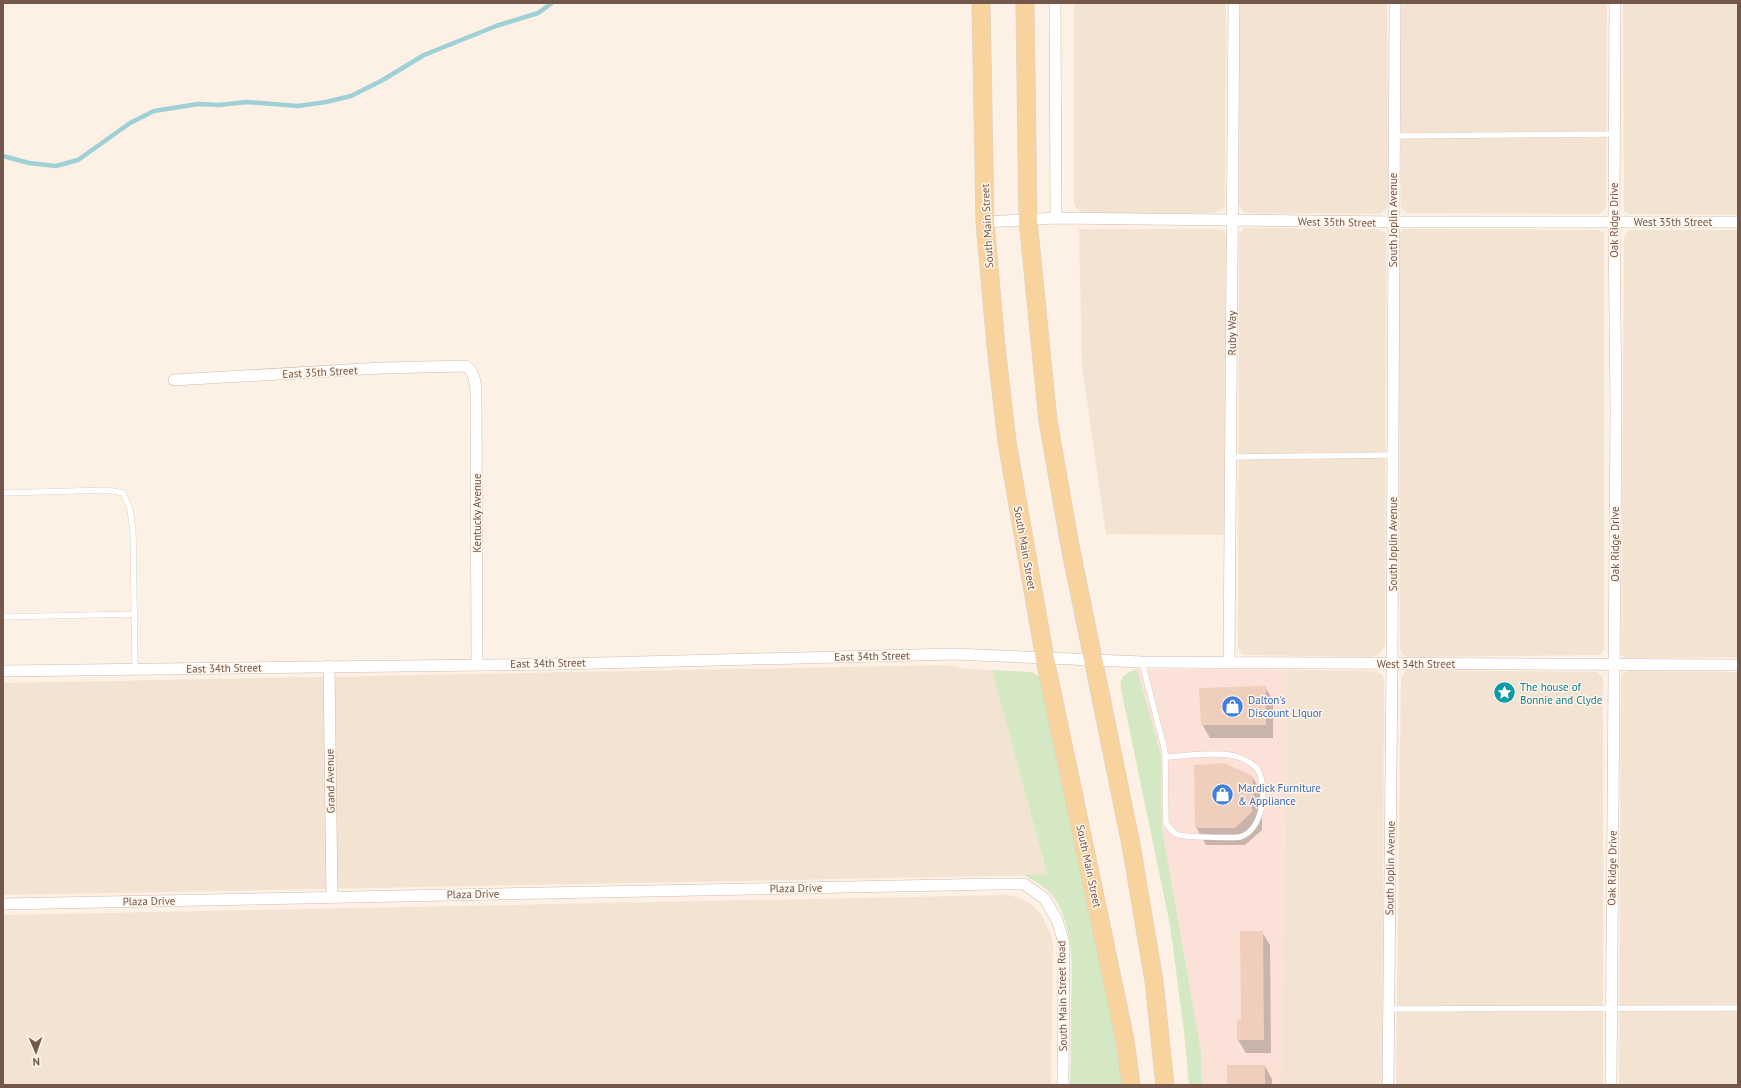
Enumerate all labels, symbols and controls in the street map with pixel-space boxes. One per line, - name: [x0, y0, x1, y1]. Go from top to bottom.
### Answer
- street label: South Joplin Avenue: [1386, 172, 1400, 267]
- street label: Oak Ridge Drive: [1607, 182, 1621, 258]
- street label: South Main Street: [978, 183, 996, 269]
- street label: West 35th Street: [1298, 214, 1377, 230]
- street label: West 35th Street: [1634, 215, 1712, 229]
- street label: Ruby Way: [1225, 310, 1239, 355]
- street label: East 35th Street: [282, 363, 358, 381]
- street label: Kentucky Avenue: [470, 473, 484, 553]
- street label: South Joplin Avenue: [1386, 496, 1400, 591]
- street label: South Main Street: [1011, 505, 1039, 591]
- street label: Oak Ridge Drive: [1608, 506, 1622, 582]
- street label: East 34th Street: [834, 648, 910, 664]
- street label: East 34th Street: [510, 655, 586, 671]
- street label: West 34th Street: [1377, 657, 1455, 671]
- street label: East 34th Street: [186, 660, 262, 676]
- place icon: The house of Bonnie and Clyde: [1491, 680, 1517, 706]
- place label: The house of Bonnie and Clyde: [1520, 680, 1603, 707]
- shop icon: Dalton's Discount LIquor: [1220, 693, 1246, 719]
- place label: Dalton's Discount LIquor: [1248, 693, 1323, 720]
- street label: Grand Avenue: [322, 748, 338, 814]
- shop icon: Mardick Furniture & Appliance: [1210, 781, 1236, 807]
- place label: Mardick Furniture & Appliance: [1238, 781, 1321, 808]
- street label: South Joplin Avenue: [1382, 820, 1398, 915]
- street label: South Main Street: [1073, 823, 1105, 909]
- street label: Oak Ridge Drive: [1604, 830, 1620, 906]
- street label: Plaza Drive: [769, 881, 823, 895]
- street label: Plaza Drive: [446, 887, 500, 901]
- street label: Plaza Drive: [122, 894, 176, 908]
- street label: South Main Street Road: [1054, 940, 1070, 1051]
- north arrow: [16, 1032, 56, 1072]
- text: N: [32, 1055, 40, 1069]

